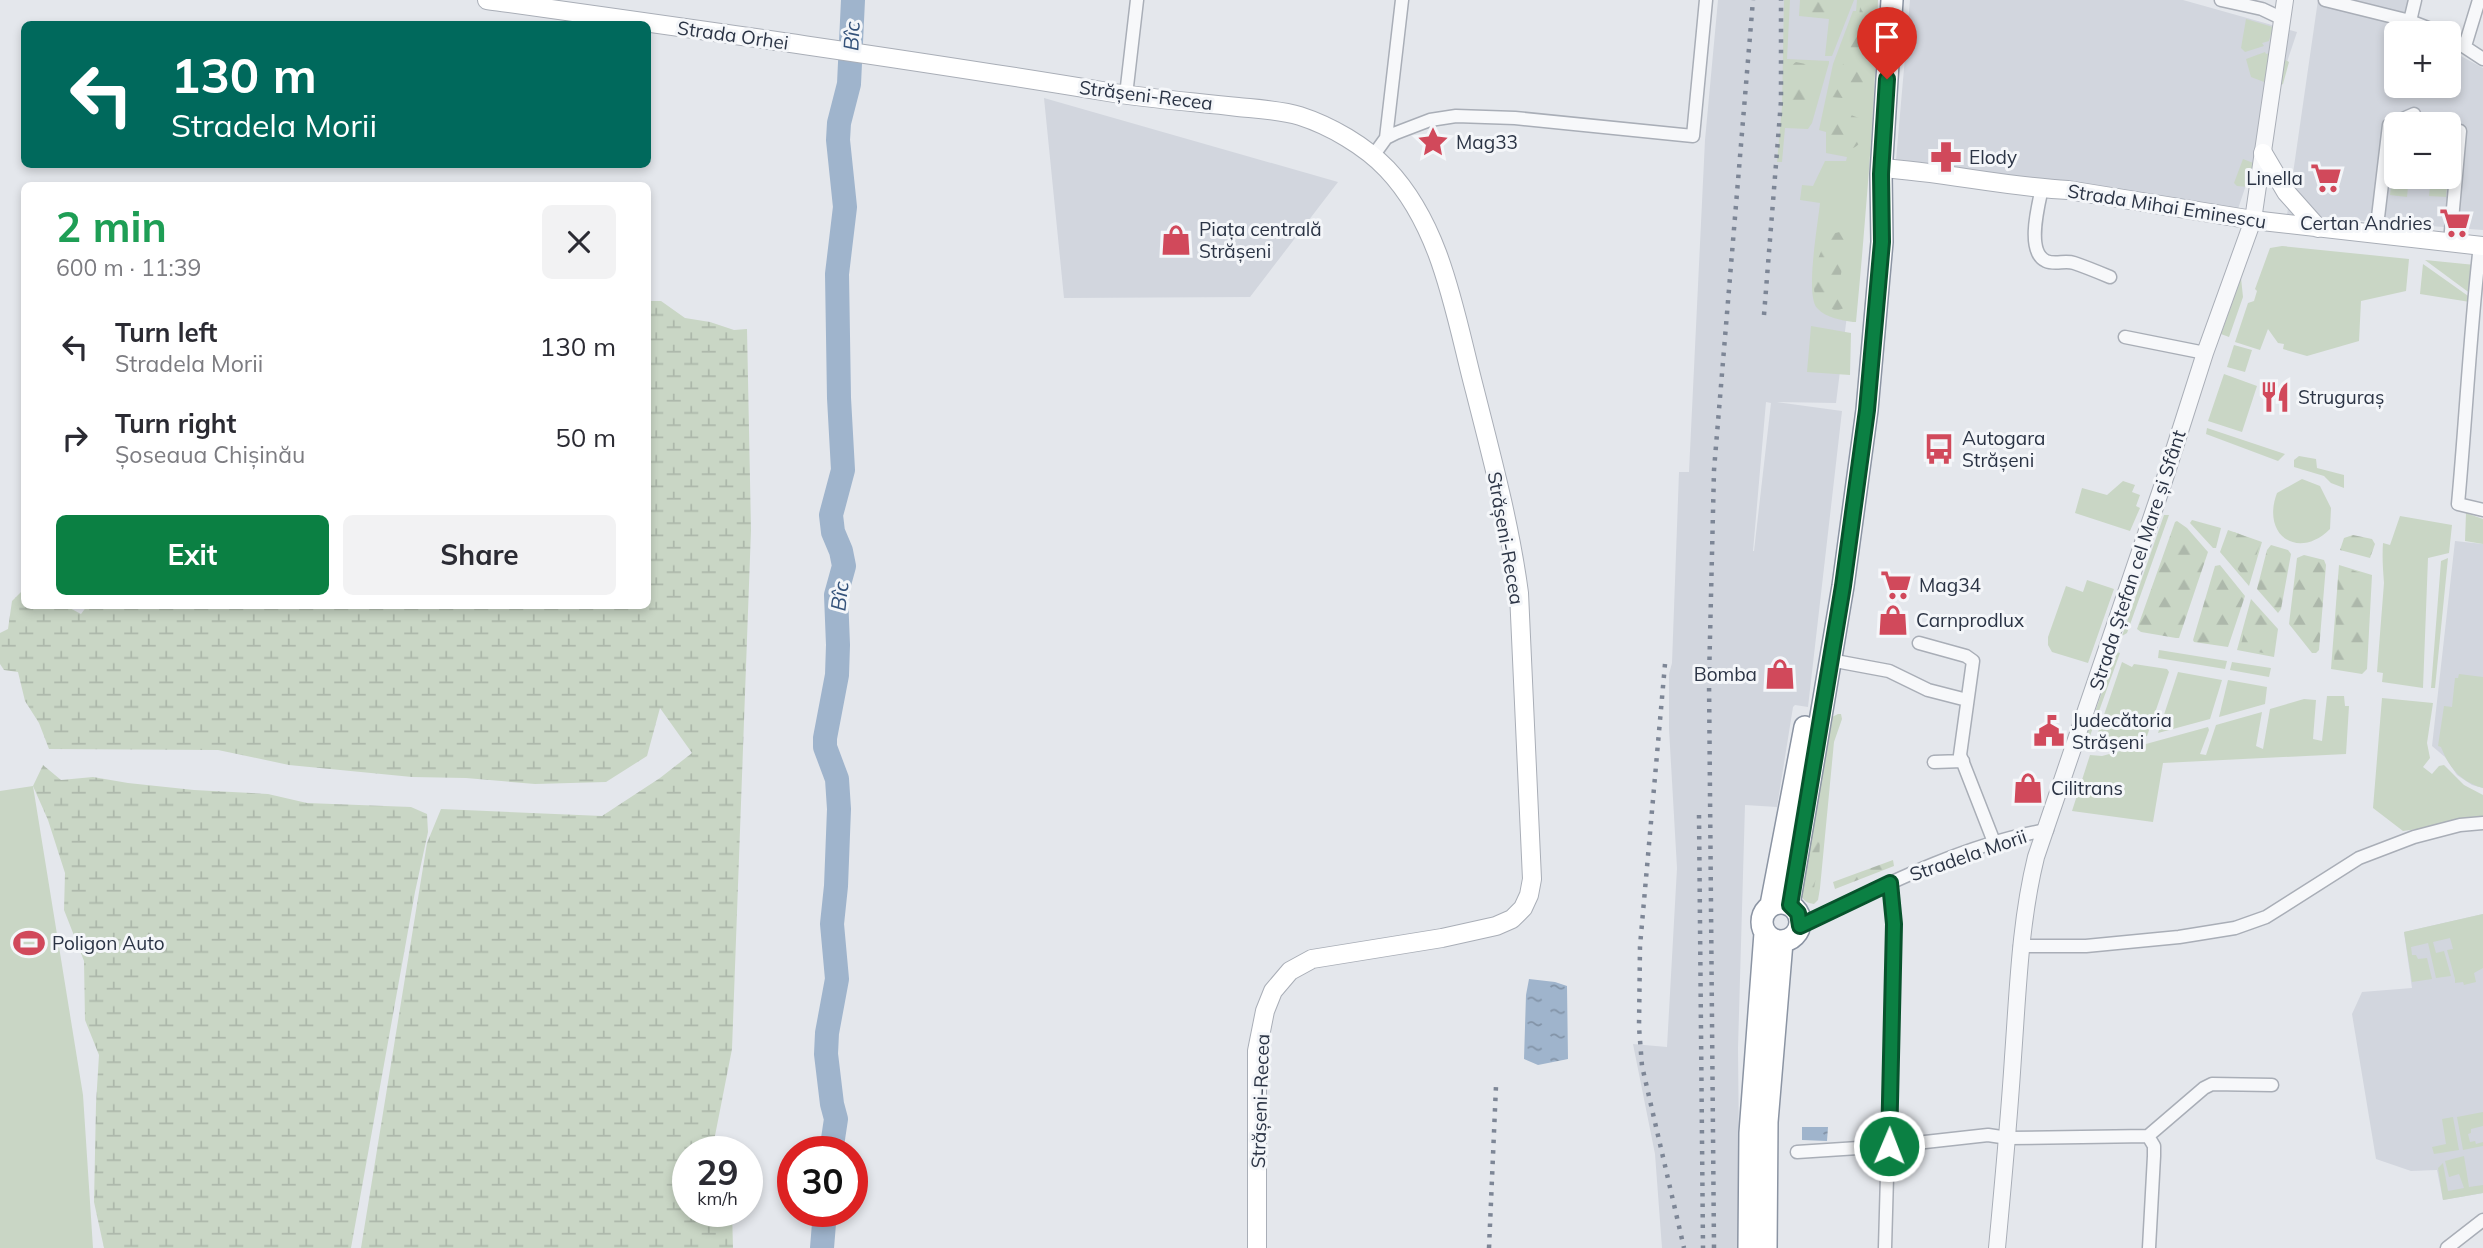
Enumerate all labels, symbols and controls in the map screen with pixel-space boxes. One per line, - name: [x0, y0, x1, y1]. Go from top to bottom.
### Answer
- pin: [1857, 7, 1917, 79]
- street label: Strada Orhei: [676, 15, 790, 55]
- icon: arrive: [1868, 18, 1906, 56]
- water label: Bîc: [837, 20, 865, 52]
- map controls: [2384, 21, 2461, 189]
- button: +: [2384, 21, 2461, 98]
- text: 130 m: [171, 44, 317, 105]
- icon: left: [56, 49, 147, 140]
- street label: Strășeni-Recea: [1078, 75, 1214, 116]
- text: Stradela Morii: [171, 105, 377, 145]
- button: −: [2384, 112, 2461, 189]
- place icon: Mag33: [1416, 125, 1450, 159]
- place label: Mag33: [1456, 130, 1518, 154]
- pharmacy icon: Elody: [1929, 140, 1963, 174]
- place label: Elody: [1969, 145, 2017, 169]
- supermarket icon: Linella: [2309, 161, 2343, 195]
- place label: Linella: [2246, 166, 2303, 190]
- street label: Strada Mihai Eminescu: [2066, 178, 2268, 234]
- text: 2 min: [56, 200, 167, 253]
- button: close: [542, 205, 616, 279]
- supermarket icon: Certan Andries: [2438, 206, 2472, 240]
- place label: Certan Andries: [2300, 211, 2432, 235]
- place label: Piața centrală Strășeni: [1199, 217, 1322, 264]
- shop icon: Piața centrală Strășeni: [1159, 223, 1193, 257]
- text: 600 m · 11:39: [56, 253, 201, 282]
- text: Turn left: [115, 316, 217, 349]
- icon: left: [56, 328, 94, 366]
- text: 130 m: [540, 330, 616, 363]
- text: Stradela Morii: [115, 349, 263, 378]
- restaurant icon: Struguraș: [2258, 380, 2292, 414]
- place label: Struguraș: [2298, 385, 2384, 410]
- text: Turn right: [115, 407, 236, 440]
- icon: right: [56, 419, 94, 457]
- text: 50 m: [555, 421, 616, 454]
- place label: Autogara Strășeni: [1962, 426, 2045, 473]
- street label: Strada Ștefan cel Mare și Sfânt: [2084, 427, 2192, 693]
- bus stop icon: Autogara Strășeni: [1922, 432, 1956, 466]
- text: Șoseaua Chișinău: [115, 440, 305, 469]
- street label: Strășeni-Recea: [1482, 470, 1529, 607]
- button: Exit: [56, 515, 329, 595]
- button: Share: [343, 515, 616, 595]
- supermarket icon: Mag34: [1879, 568, 1913, 602]
- place label: Mag34: [1919, 573, 1981, 597]
- water label: Bîc: [824, 579, 854, 612]
- shop icon: Carnprodlux: [1876, 603, 1910, 637]
- place label: Carnprodlux: [1916, 608, 2024, 632]
- shop icon: Bomba: [1763, 657, 1797, 691]
- place label: Bomba: [1694, 662, 1757, 686]
- place label: Judecătoria Strășeni: [2072, 708, 2172, 755]
- public building icon: Judecătoria Strășeni: [2032, 714, 2066, 748]
- shop icon: Cilitrans: [2011, 771, 2045, 805]
- place label: Cilitrans: [2051, 776, 2123, 800]
- street label: Stradela Morii: [1906, 824, 2030, 886]
- sports icon: Poligon Auto: [12, 926, 46, 960]
- place label: Poligon Auto: [52, 931, 165, 955]
- street label: Strășeni-Recea: [1246, 1033, 1275, 1169]
- position arrow: [1852, 1109, 1926, 1183]
- speed limit sign: 30: [777, 1136, 868, 1227]
- text: 29: [696, 1150, 739, 1194]
- text: km/h: [697, 1187, 738, 1210]

